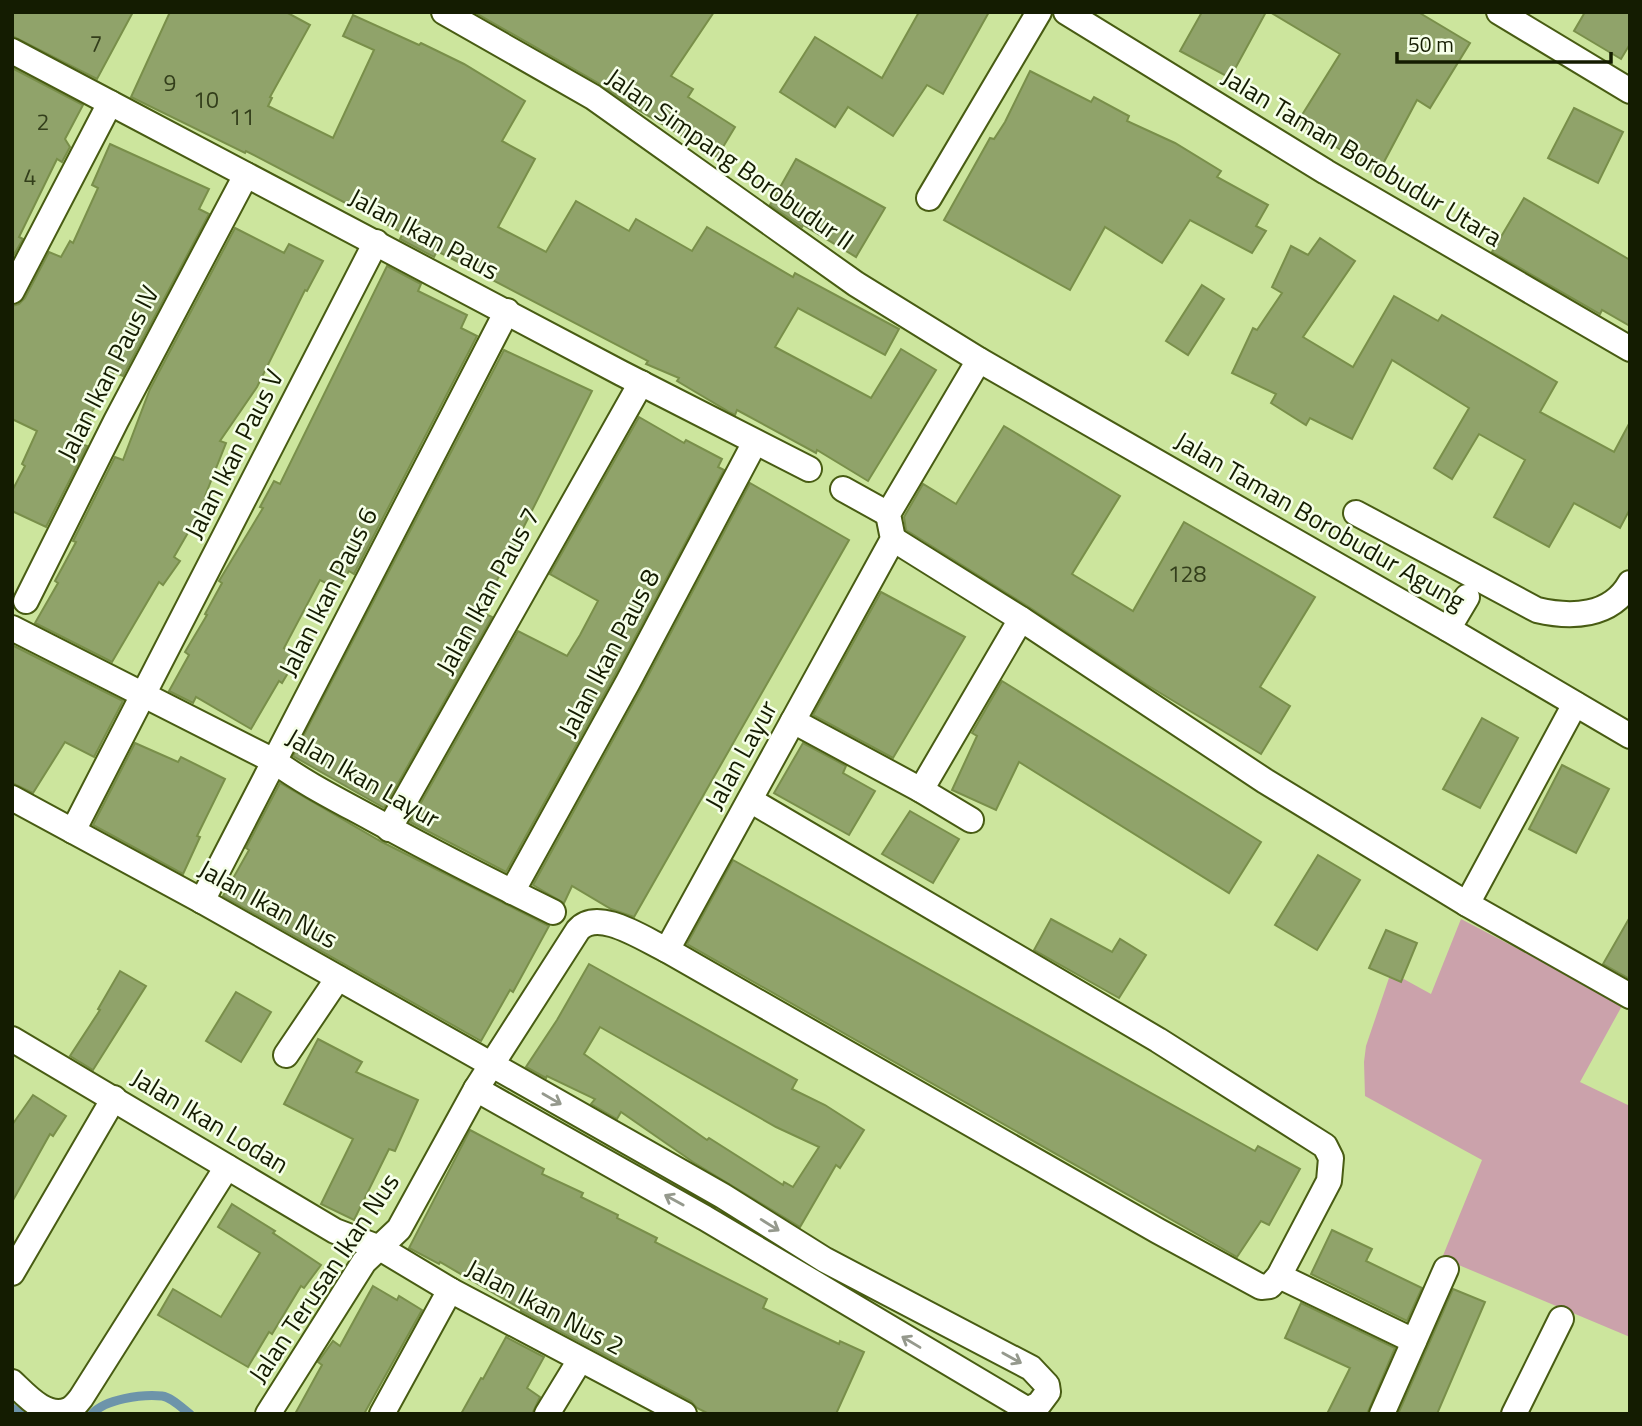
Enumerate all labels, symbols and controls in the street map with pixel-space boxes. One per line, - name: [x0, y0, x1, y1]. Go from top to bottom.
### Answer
- scale bar: [1397, 21, 1610, 65]
- house number: 7: [90, 26, 102, 61]
- text: 50 m: [1408, 28, 1454, 60]
- street label: Jalan Taman Borobudur Utara: [1215, 57, 1510, 256]
- street label: Jalan Simpang Borobudur II: [598, 58, 862, 259]
- house number: 9: [164, 65, 176, 100]
- house number: 10: [193, 82, 219, 117]
- house number: 11: [229, 99, 255, 134]
- house number: 2: [37, 104, 49, 139]
- house number: 4: [24, 159, 36, 194]
- street label: Jalan Ikan Paus: [342, 178, 506, 289]
- street label: Jalan Ikan Paus IV: [47, 278, 169, 467]
- street label: Jalan Ikan Paus V: [174, 362, 293, 545]
- street label: Jalan Taman Borobudur Agung: [1168, 421, 1473, 620]
- street label: Jalan Ikan Paus 6: [268, 500, 387, 683]
- street label: Jalan Ikan Paus 7: [426, 500, 550, 681]
- house number: 128: [1168, 556, 1206, 591]
- street label: Jalan Ikan Paus 8: [548, 562, 669, 744]
- street label: Jalan Layur: [694, 693, 787, 817]
- street label: Jalan Ikan Layur: [279, 718, 447, 837]
- street label: Jalan Ikan Nus: [191, 849, 345, 958]
- street label: Jalan Ikan Lodan: [124, 1058, 296, 1183]
- one-way arrow: [541, 1093, 562, 1106]
- street label: Jalan Terusan Ikan Nus: [239, 1165, 409, 1391]
- one-way arrow: [664, 1193, 684, 1207]
- one-way arrow: [759, 1219, 779, 1233]
- street label: Jalan Ikan Nus 2: [459, 1248, 631, 1365]
- one-way arrow: [902, 1335, 922, 1349]
- one-way arrow: [1001, 1352, 1022, 1365]

